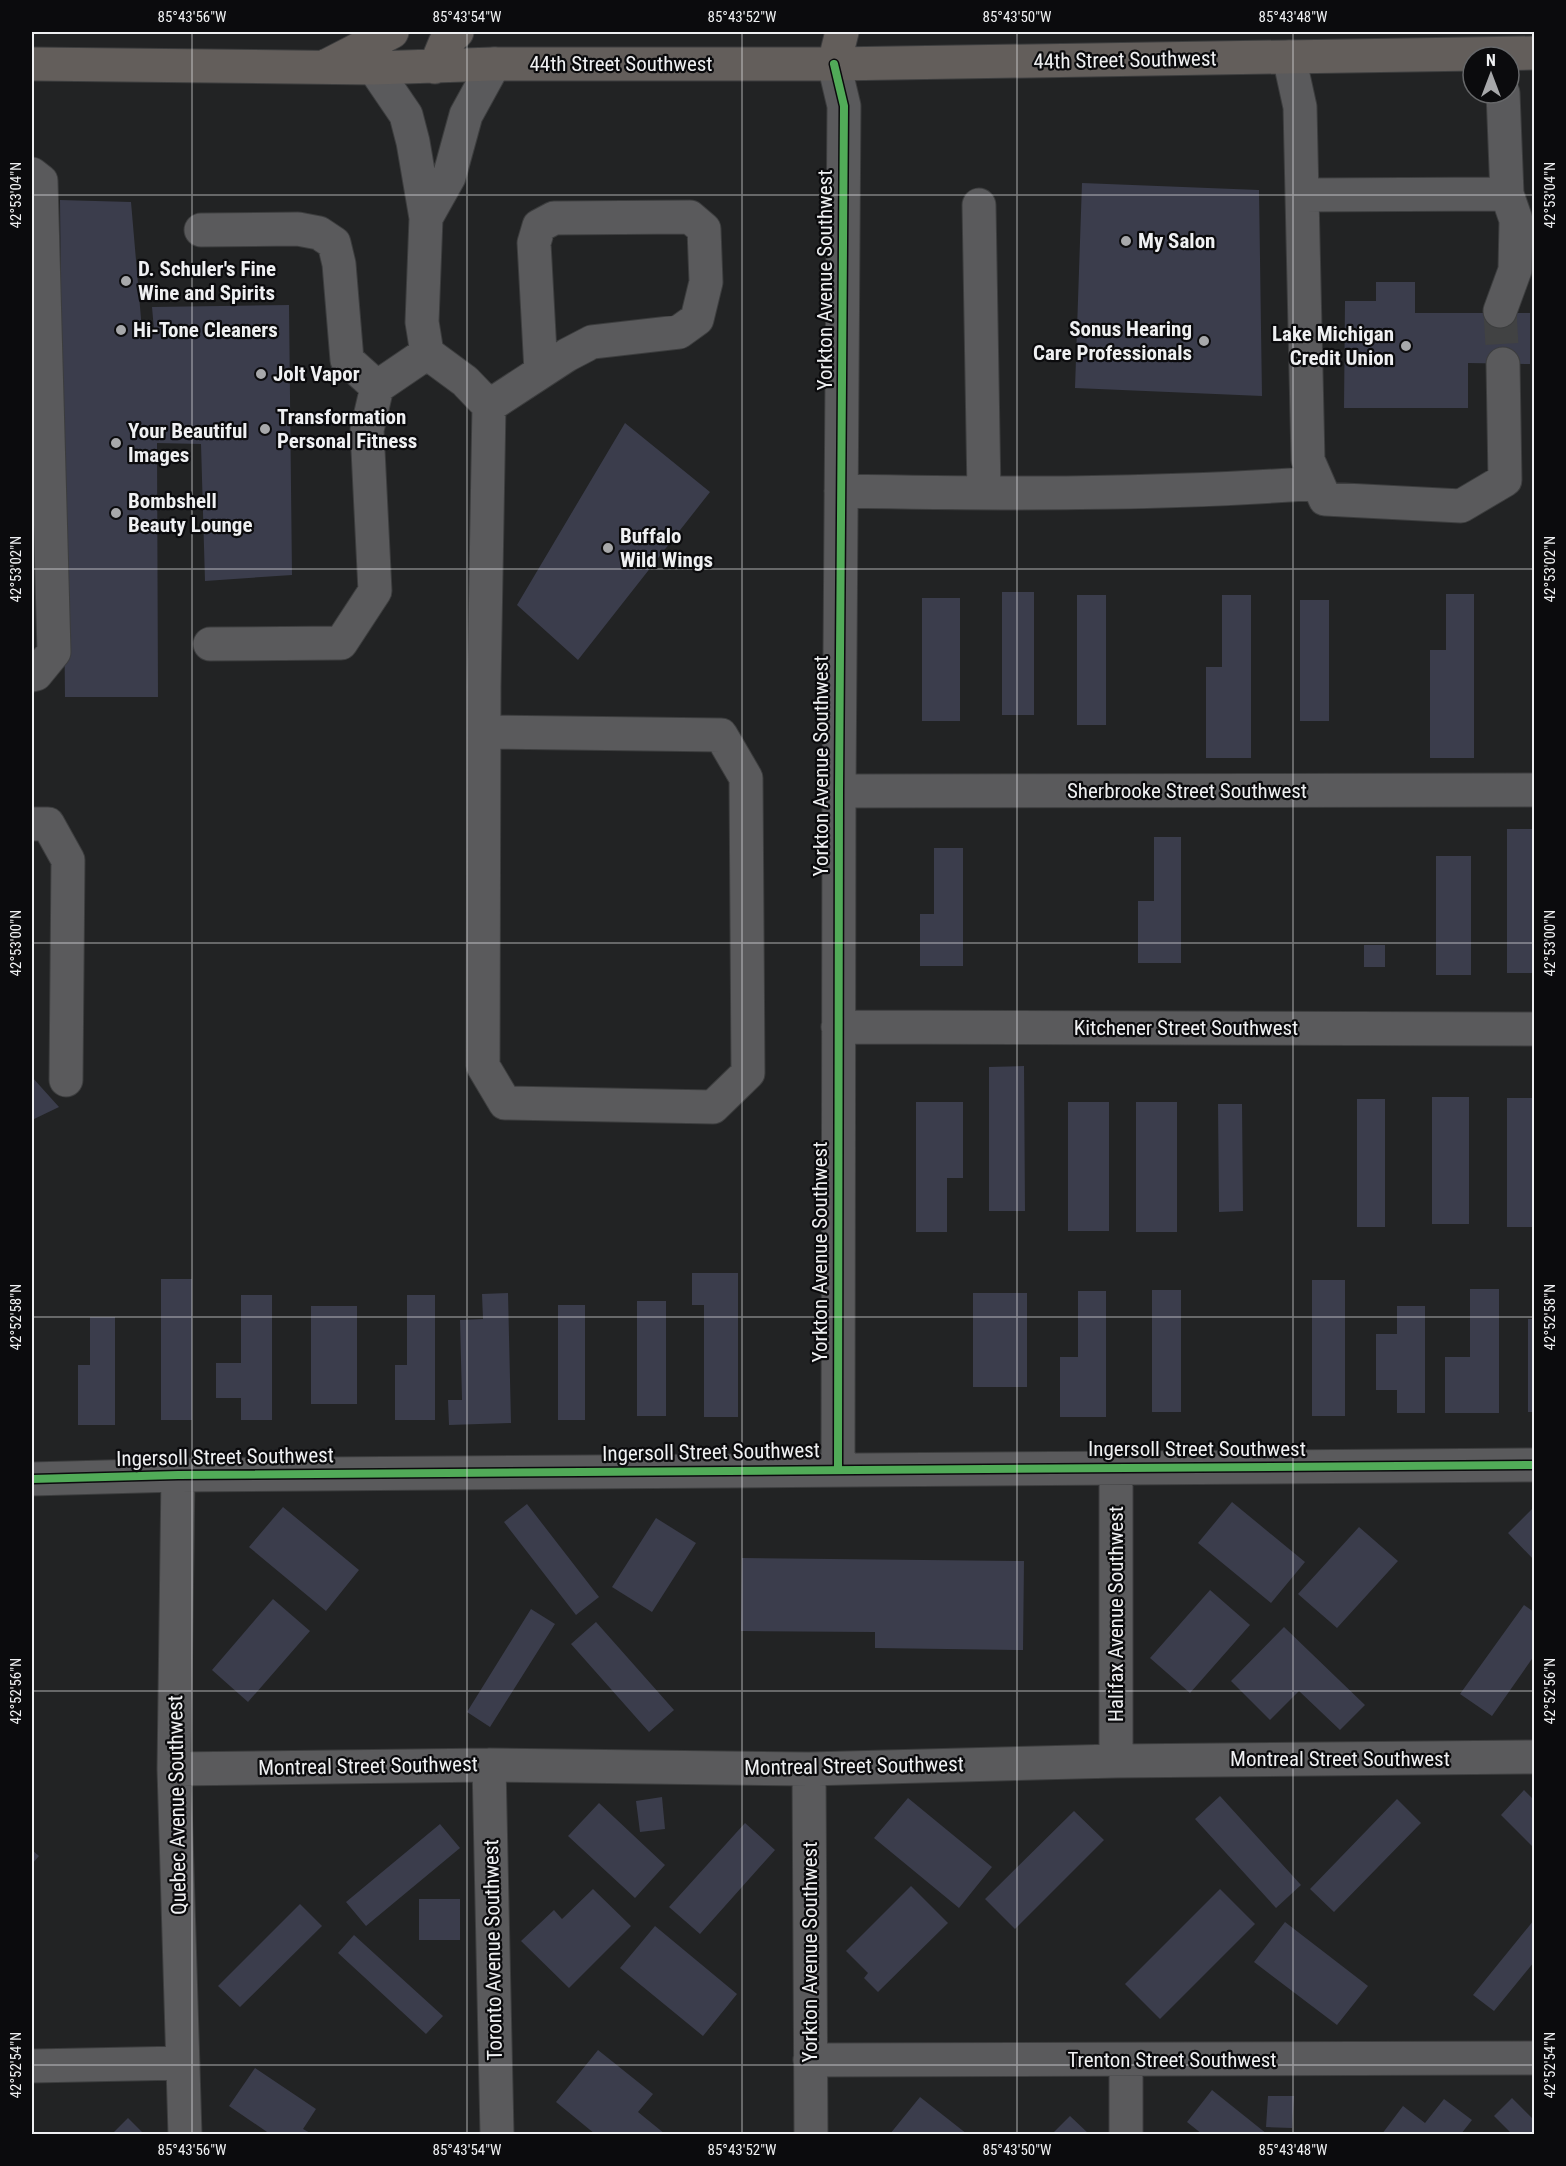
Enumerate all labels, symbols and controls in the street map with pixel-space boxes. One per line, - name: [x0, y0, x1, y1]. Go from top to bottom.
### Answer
- text: 85°43'56"W: [158, 8, 227, 26]
- text: 85°43'54"W: [433, 8, 502, 26]
- text: 85°43'52"W: [708, 8, 777, 26]
- text: 85°43'50"W: [983, 8, 1052, 26]
- text: 85°43'48"W: [1259, 8, 1328, 26]
- north arrow: [1461, 45, 1521, 105]
- street label: 44th Street Southwest: [1033, 46, 1217, 74]
- text: N: [1486, 51, 1496, 70]
- street label: 44th Street Southwest: [529, 52, 713, 76]
- text: 42°53'04"N: [7, 162, 25, 228]
- text: 42°53'04"N: [1541, 162, 1559, 228]
- street label: Yorkton Avenue Southwest: [813, 170, 837, 390]
- place label: My Salon: [1138, 229, 1215, 253]
- marker: My Salon: [1119, 234, 1133, 248]
- place label: D. Schuler's Fine Wine and Spirits: [138, 257, 276, 305]
- marker: D. Schuler's Fine Wine and Spirits: [119, 274, 133, 288]
- place label: Sonus Hearing Care Professionals: [1033, 317, 1192, 365]
- place label: Hi-Tone Cleaners: [133, 318, 278, 342]
- place label: Lake Michigan Credit Union: [1272, 322, 1394, 370]
- marker: Hi-Tone Cleaners: [114, 323, 128, 337]
- marker: Sonus Hearing Care Professionals: [1197, 334, 1211, 348]
- marker: Lake Michigan Credit Union: [1399, 339, 1413, 353]
- place label: Jolt Vapor: [273, 362, 360, 386]
- marker: Jolt Vapor: [254, 367, 268, 381]
- place label: Transformation Personal Fitness: [277, 405, 417, 453]
- place label: Your Beautiful Images: [128, 419, 248, 467]
- marker: Transformation Personal Fitness: [258, 422, 272, 436]
- marker: Your Beautiful Images: [109, 436, 123, 450]
- place label: Bombshell Beauty Lounge: [128, 489, 252, 537]
- marker: Bombshell Beauty Lounge: [109, 506, 123, 520]
- place label: Buffalo Wild Wings: [620, 524, 713, 572]
- text: 42°53'02"N: [7, 536, 25, 602]
- text: 42°53'02"N: [1541, 536, 1559, 602]
- marker: Buffalo Wild Wings: [601, 541, 615, 555]
- street label: Yorkton Avenue Southwest: [809, 656, 833, 876]
- street label: Sherbrooke Street Southwest: [1067, 779, 1307, 803]
- text: 42°53'00"N: [7, 910, 25, 976]
- text: 42°53'00"N: [1541, 910, 1559, 976]
- street label: Kitchener Street Southwest: [1074, 1016, 1298, 1040]
- street label: Yorkton Avenue Southwest: [808, 1142, 832, 1362]
- text: 42°52'58"N: [7, 1284, 25, 1350]
- text: 42°52'58"N: [1541, 1284, 1559, 1350]
- street label: Ingersoll Street Southwest: [1088, 1437, 1306, 1461]
- street label: Ingersoll Street Southwest: [602, 1438, 820, 1466]
- street label: Ingersoll Street Southwest: [116, 1443, 334, 1471]
- street label: Halifax Avenue Southwest: [1104, 1506, 1128, 1722]
- text: 42°52'56"N: [7, 1658, 25, 1724]
- text: 42°52'56"N: [1541, 1658, 1559, 1724]
- street label: Quebec Avenue Southwest: [163, 1695, 191, 1915]
- street label: Montreal Street Southwest: [1230, 1747, 1450, 1771]
- street label: Montreal Street Southwest: [258, 1752, 478, 1780]
- street label: Montreal Street Southwest: [744, 1752, 964, 1780]
- street label: Toronto Avenue Southwest: [479, 1839, 507, 2061]
- street label: Yorkton Avenue Southwest: [798, 1842, 822, 2062]
- text: 42°52'54"N: [7, 2032, 25, 2098]
- text: 42°52'54"N: [1541, 2032, 1559, 2098]
- street label: Trenton Street Southwest: [1067, 2048, 1277, 2072]
- text: 85°43'56"W: [158, 2141, 227, 2159]
- text: 85°43'54"W: [433, 2141, 502, 2159]
- text: 85°43'52"W: [708, 2141, 777, 2159]
- text: 85°43'50"W: [983, 2141, 1052, 2159]
- text: 85°43'48"W: [1259, 2141, 1328, 2159]

